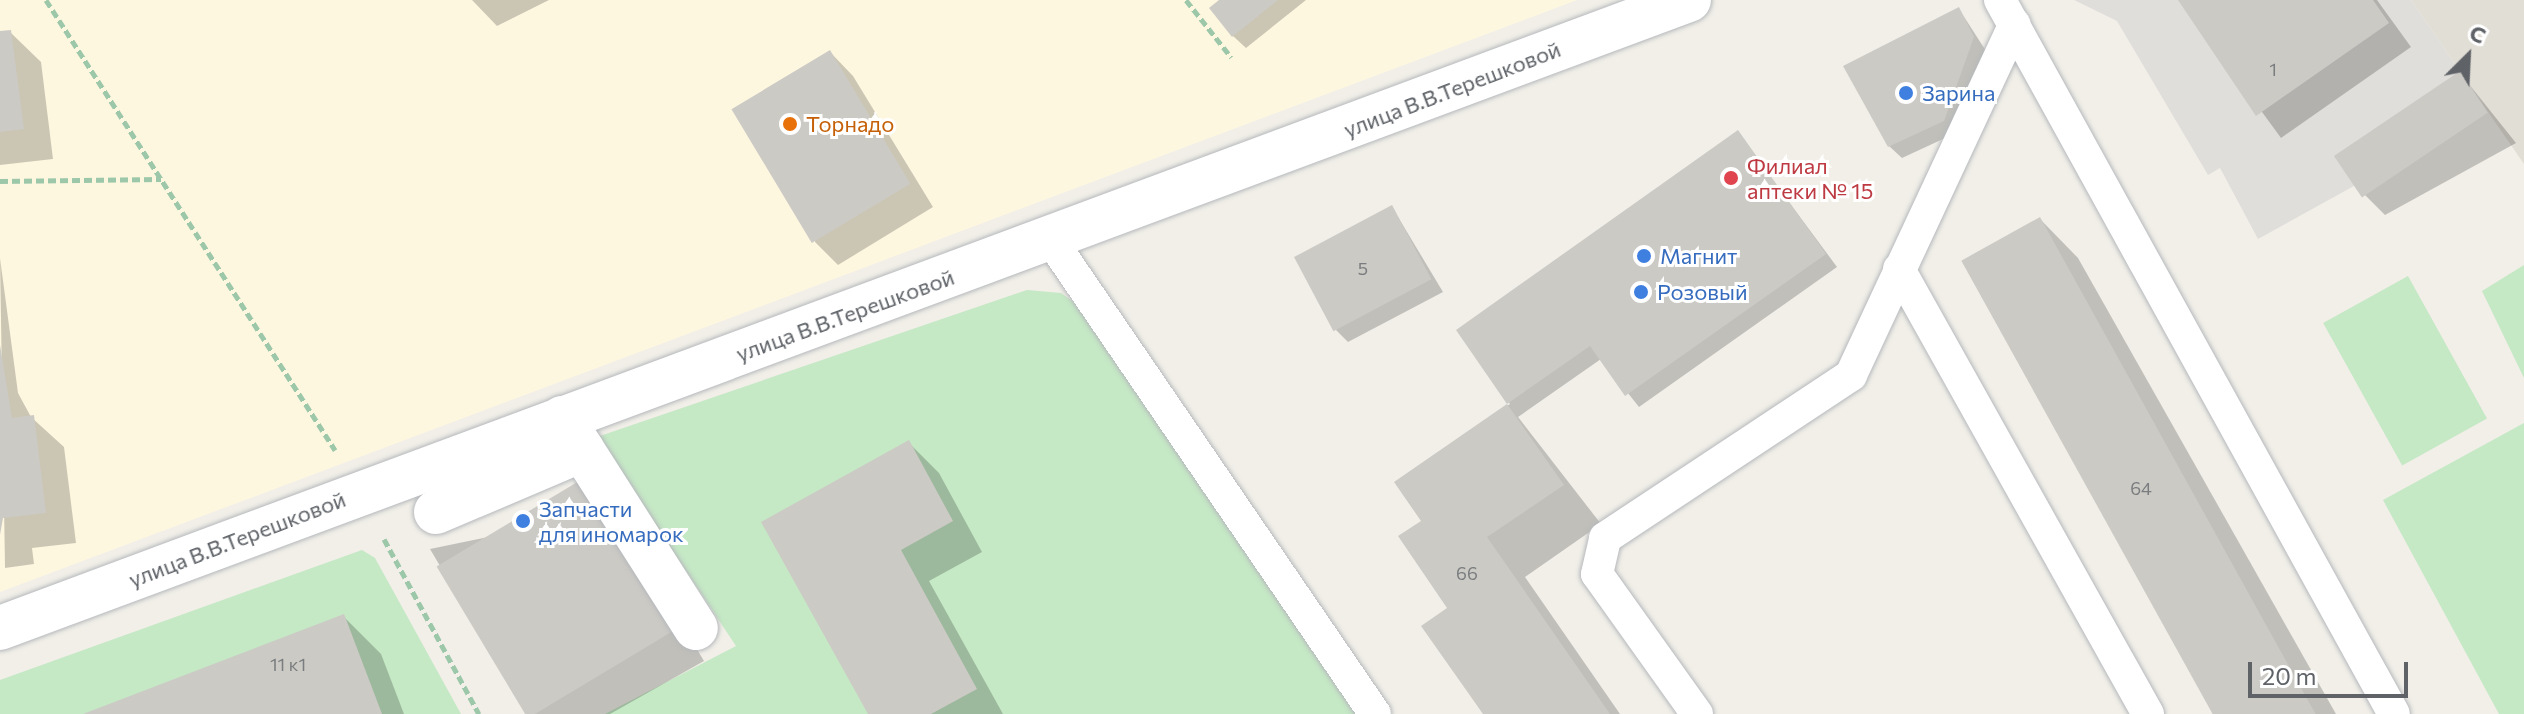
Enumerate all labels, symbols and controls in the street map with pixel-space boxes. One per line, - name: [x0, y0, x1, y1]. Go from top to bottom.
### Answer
- north arrow: [2428, 16, 2508, 96]
- text: С: [2466, 18, 2490, 49]
- street label: улица В.В.Терешковой: [1340, 35, 1564, 143]
- house number: 1: [2269, 58, 2277, 80]
- place label: Зарина: [1922, 80, 1995, 106]
- marker: Зарина: [1897, 84, 1915, 102]
- place label: Торнадо: [806, 111, 894, 137]
- marker: Торнадо: [781, 115, 799, 133]
- place label: Филиал аптеки № 15: [1747, 152, 1873, 204]
- marker: Филиал аптеки № 15: [1722, 169, 1740, 187]
- place label: Магнит: [1660, 243, 1737, 269]
- marker: Магнит: [1635, 247, 1653, 265]
- house number: 5: [1358, 257, 1368, 279]
- street label: улица В.В.Терешковой: [732, 263, 958, 367]
- place label: Розовый: [1657, 279, 1748, 305]
- marker: Розовый: [1632, 283, 1650, 301]
- house number: 64: [2130, 477, 2152, 499]
- street label: улица В.В.Терешковой: [125, 485, 349, 593]
- place label: Запчасти для иномарок: [539, 495, 684, 546]
- marker: Запчасти для иномарок: [514, 512, 532, 530]
- house number: 66: [1456, 562, 1478, 584]
- scale bar: [2252, 646, 2412, 696]
- house number: 11 к1: [270, 653, 306, 675]
- text: 20 m: [2262, 661, 2316, 690]

